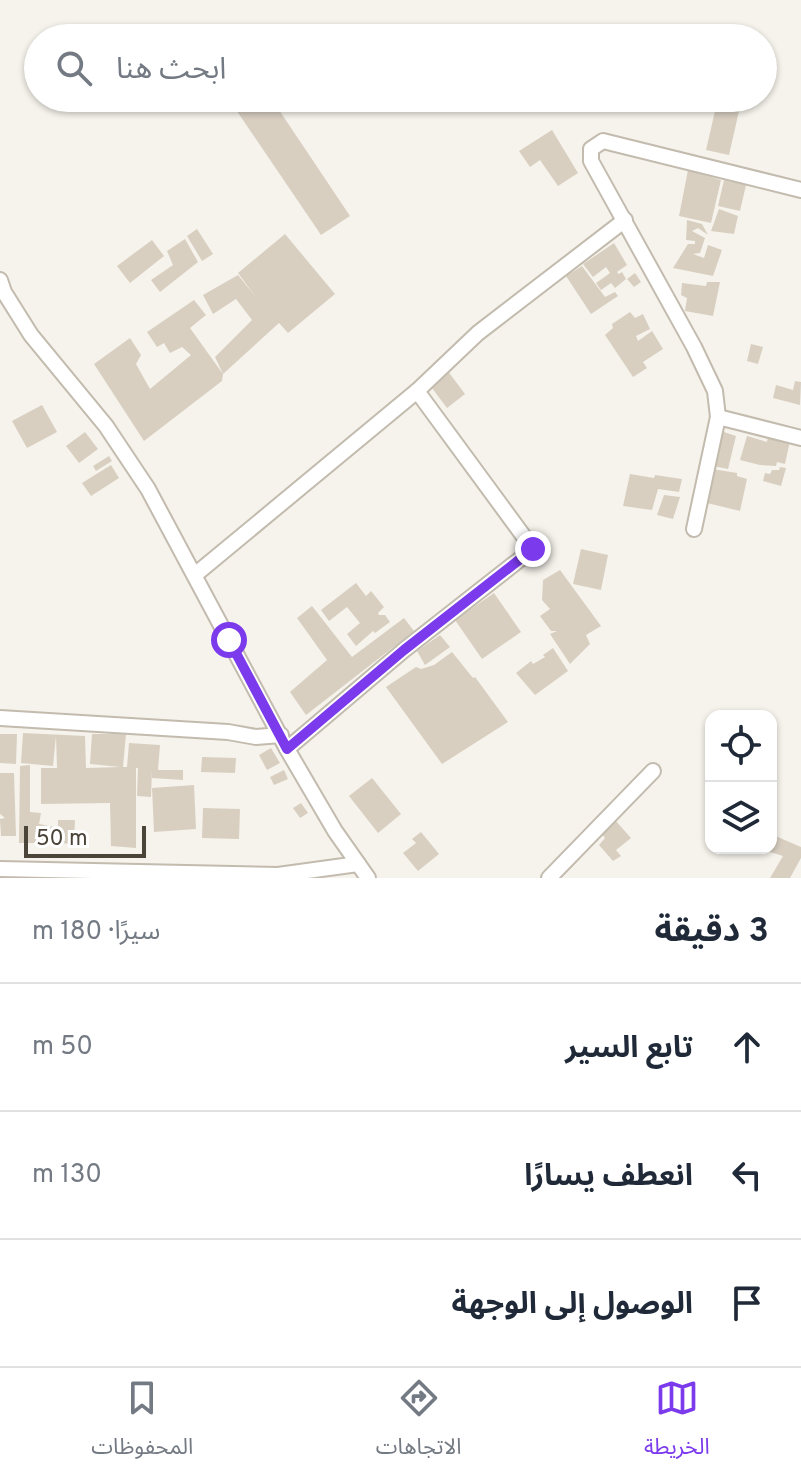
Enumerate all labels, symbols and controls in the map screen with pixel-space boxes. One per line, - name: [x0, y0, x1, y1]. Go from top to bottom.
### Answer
- search box: [24, 24, 777, 112]
- icon: search: [52, 46, 96, 90]
- text: ابحث هنا: [116, 52, 226, 89]
- route end: [515, 531, 551, 567]
- route start: [211, 622, 247, 658]
- map controls: [705, 710, 777, 854]
- button: locate: [705, 710, 777, 782]
- button: layers: [705, 782, 777, 854]
- scale bar: [24, 822, 146, 858]
- text: 50 m: [36, 826, 88, 853]
- text: 3 دقيقة: [655, 911, 769, 954]
- text: سيرًا · 180 m: [32, 916, 160, 949]
- icon: ahead: [725, 1025, 769, 1069]
- text: 50 m: [32, 1031, 93, 1064]
- text: تابع السير: [565, 1031, 693, 1068]
- icon: left: [725, 1153, 769, 1197]
- text: 130 m: [32, 1159, 102, 1192]
- text: انعطف يسارًا: [524, 1159, 693, 1196]
- icon: arrive: [725, 1281, 769, 1325]
- text: الوصول إلى الوجهة: [451, 1287, 693, 1324]
- tab: المحفوظات: [91, 1376, 193, 1470]
- tab: الاتجاهات: [376, 1376, 462, 1470]
- tab: الخريطة: [644, 1376, 710, 1470]

